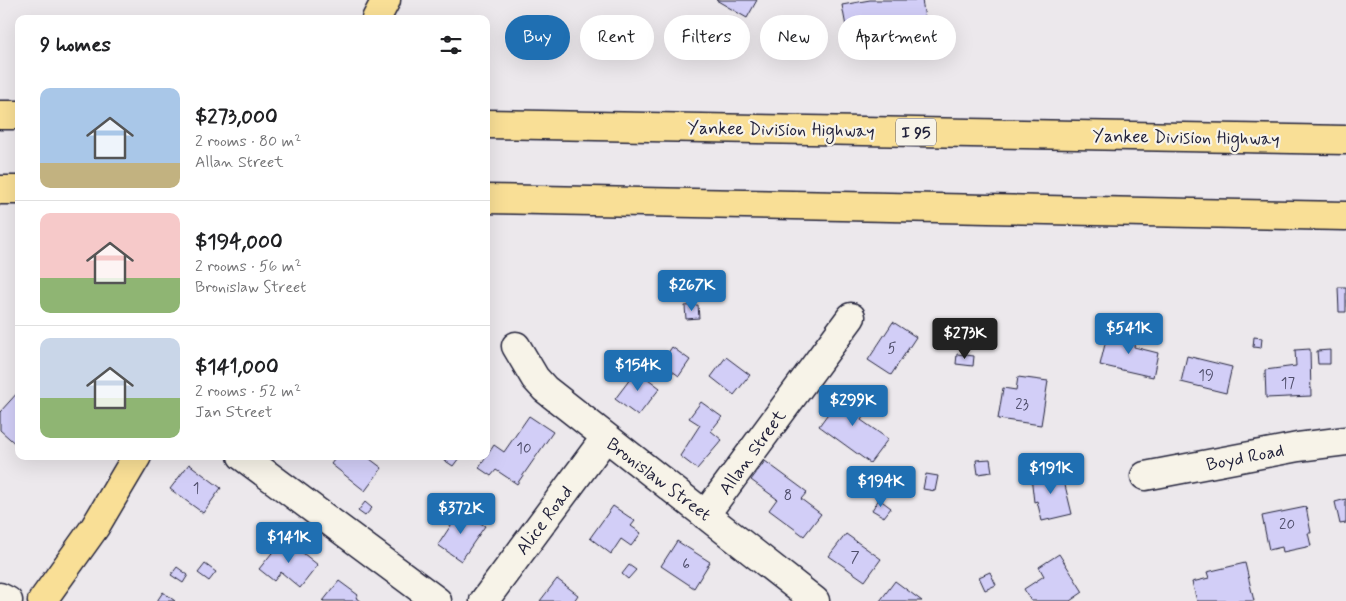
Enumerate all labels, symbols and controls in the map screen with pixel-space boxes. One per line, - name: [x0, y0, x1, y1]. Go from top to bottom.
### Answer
- chip: Buy: [505, 15, 570, 60]
- chip: Rent: [580, 15, 654, 60]
- chip: Filters: [664, 15, 750, 60]
- chip: New: [760, 15, 828, 60]
- chip: Apartment: [838, 15, 956, 60]
- text: 9 homes: [40, 31, 111, 59]
- icon: filters: [437, 31, 465, 59]
- text: $273,000: [195, 103, 278, 131]
- icon: home: [80, 108, 140, 168]
- street label: Yankee Division Highway: [687, 116, 875, 145]
- road number: I 95: [896, 118, 936, 146]
- street label: Yankee Division Highway: [1092, 124, 1280, 153]
- text: 2 rooms · 80 m²: [195, 131, 301, 152]
- text: Allan Street: [195, 152, 284, 173]
- text: $194,000: [195, 228, 283, 256]
- icon: home: [80, 233, 140, 293]
- text: 2 rooms · 56 m²: [195, 256, 302, 277]
- pin: $267K: [657, 270, 727, 312]
- text: $267K: [669, 275, 715, 296]
- text: Bronislaw Street: [195, 277, 306, 298]
- pin: $541K: [1094, 312, 1164, 355]
- pin: $273K: [930, 318, 1000, 360]
- text: $541K: [1106, 318, 1152, 339]
- text: $273K: [943, 323, 987, 344]
- house number: 5: [887, 339, 897, 359]
- pin: $154K: [603, 350, 673, 392]
- text: $141,000: [195, 353, 279, 381]
- text: $154K: [615, 355, 661, 376]
- icon: home: [80, 358, 140, 418]
- house number: 19: [1198, 366, 1214, 386]
- house number: 17: [1281, 374, 1296, 394]
- text: 2 rooms · 52 m²: [195, 381, 301, 402]
- pin: $299K: [818, 384, 888, 427]
- text: $299K: [830, 390, 876, 411]
- house number: 23: [1015, 395, 1029, 415]
- text: Jan Street: [195, 402, 272, 423]
- street label: Allan Street: [714, 405, 792, 500]
- street label: Bronislaw Street: [601, 433, 716, 527]
- house number: 10: [516, 439, 532, 459]
- street label: Boyd Road: [1204, 439, 1286, 477]
- pin: $191K: [1016, 452, 1086, 495]
- text: $191K: [1029, 458, 1073, 479]
- pin: $194K: [846, 466, 916, 508]
- text: $194K: [858, 471, 904, 492]
- house number: 1: [193, 479, 199, 499]
- street label: Alice Road: [511, 481, 579, 560]
- house number: 8: [784, 486, 792, 506]
- pin: $372K: [426, 492, 496, 535]
- text: $372K: [438, 498, 484, 519]
- house number: 20: [1279, 515, 1295, 535]
- pin: $141K: [254, 522, 324, 564]
- text: $141K: [267, 527, 311, 548]
- house number: 7: [850, 548, 860, 568]
- house number: 6: [682, 555, 690, 575]

